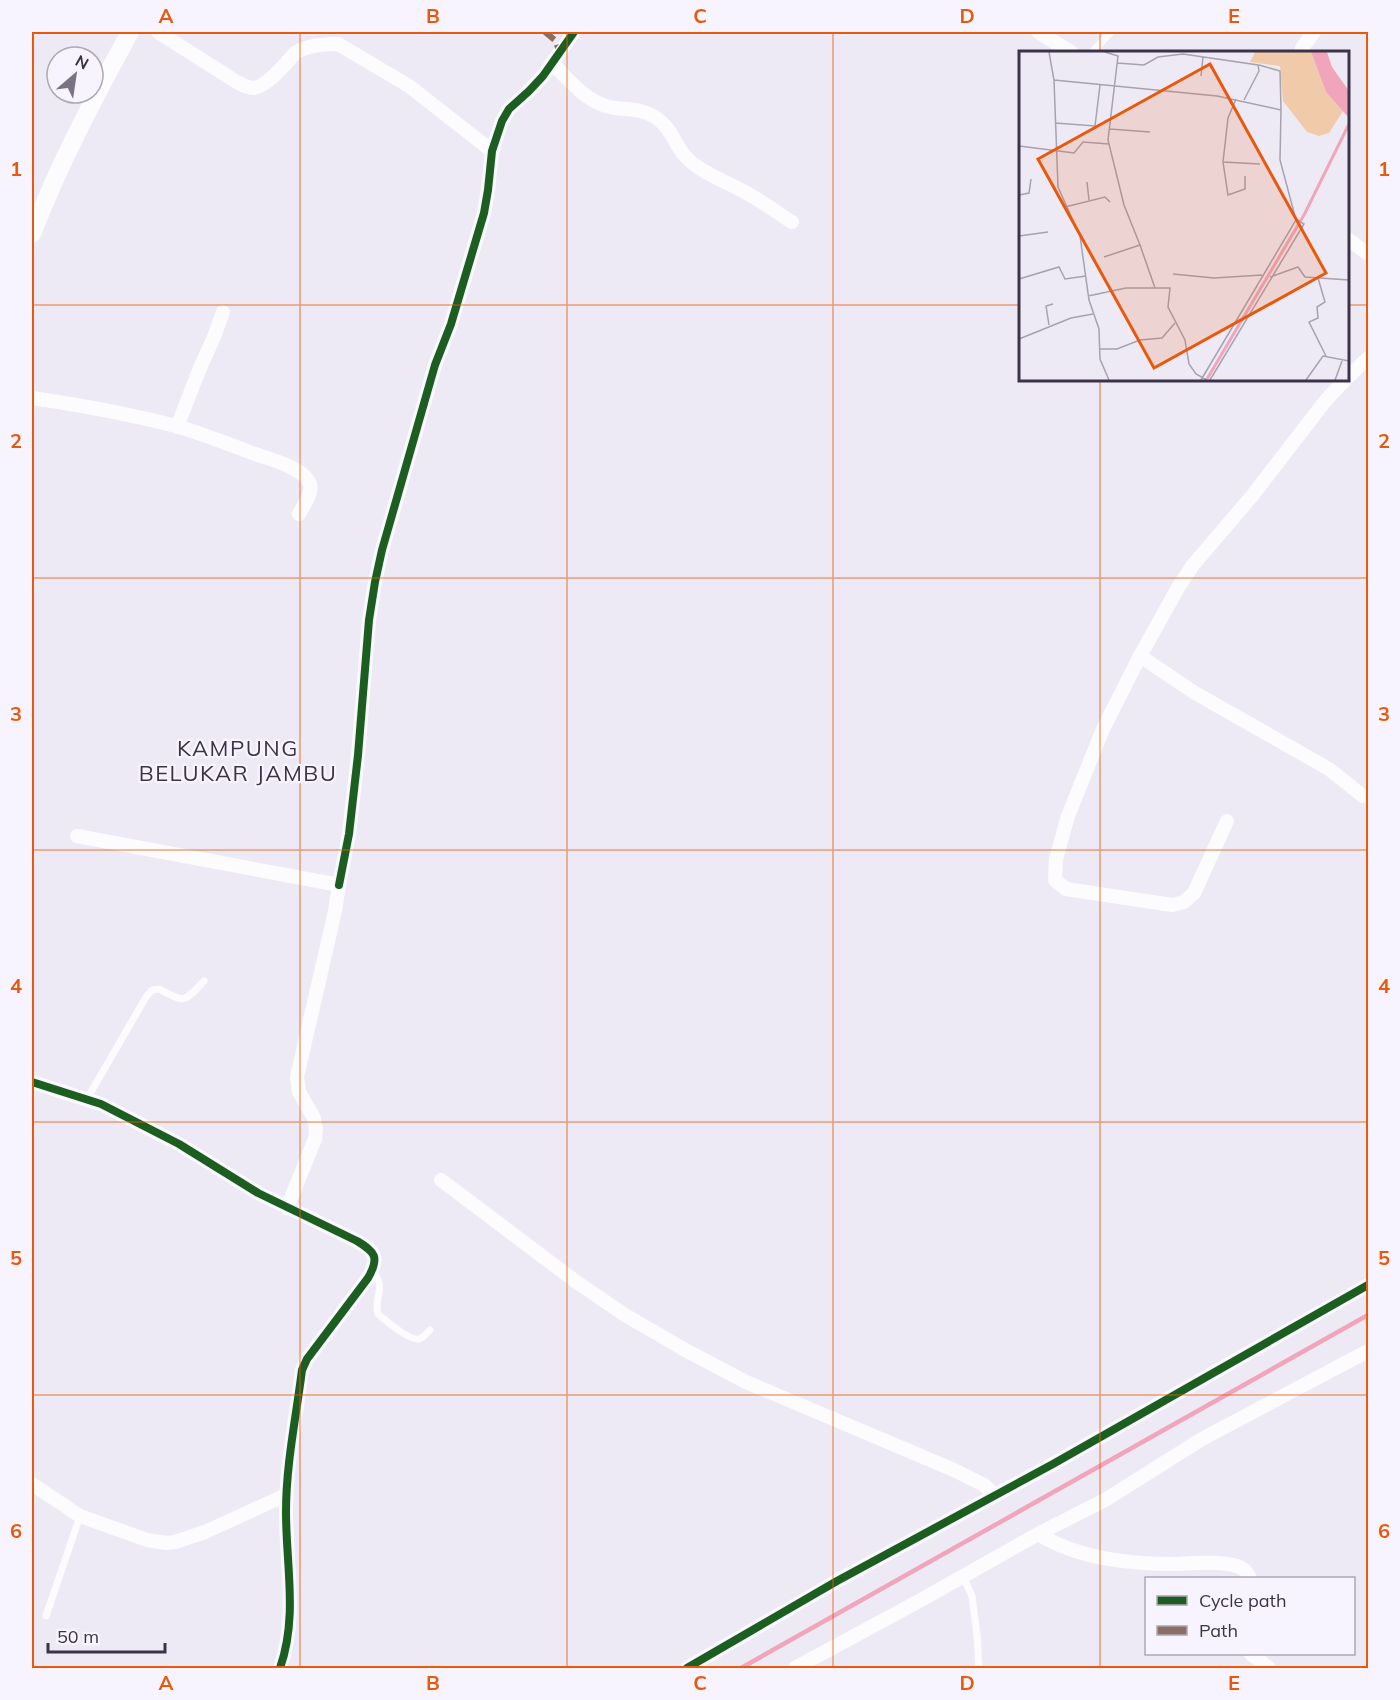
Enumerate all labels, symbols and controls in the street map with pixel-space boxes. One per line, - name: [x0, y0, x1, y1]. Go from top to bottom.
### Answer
- text: A: [159, 3, 174, 28]
- text: B: [426, 3, 440, 28]
- text: C: [693, 3, 707, 28]
- text: D: [959, 3, 975, 28]
- text: E: [1228, 3, 1240, 28]
- north arrow: [45, 45, 105, 105]
- text: N: [72, 50, 92, 74]
- inset map: [1019, 51, 1349, 381]
- text: 1: [10, 156, 22, 181]
- text: 1: [1378, 156, 1390, 181]
- text: 2: [10, 428, 22, 453]
- text: 2: [1378, 428, 1390, 453]
- text: 3: [10, 701, 22, 726]
- text: 3: [1378, 701, 1390, 726]
- district label: KAMPUNG BELUKAR JAMBU: [139, 734, 337, 787]
- text: 4: [10, 973, 22, 998]
- text: 4: [1378, 973, 1390, 998]
- text: 5: [10, 1245, 22, 1270]
- text: 5: [1378, 1245, 1390, 1270]
- text: 6: [10, 1518, 22, 1543]
- text: 6: [1378, 1518, 1390, 1543]
- legend: [1145, 1577, 1355, 1655]
- text: Cycle path: [1199, 1589, 1286, 1612]
- scale bar: [48, 1616, 165, 1654]
- text: Path: [1199, 1619, 1238, 1642]
- text: 50 m: [57, 1625, 99, 1648]
- text: A: [159, 1670, 174, 1695]
- text: B: [426, 1670, 440, 1695]
- text: C: [693, 1670, 707, 1695]
- text: D: [959, 1670, 975, 1695]
- text: E: [1228, 1670, 1240, 1695]

